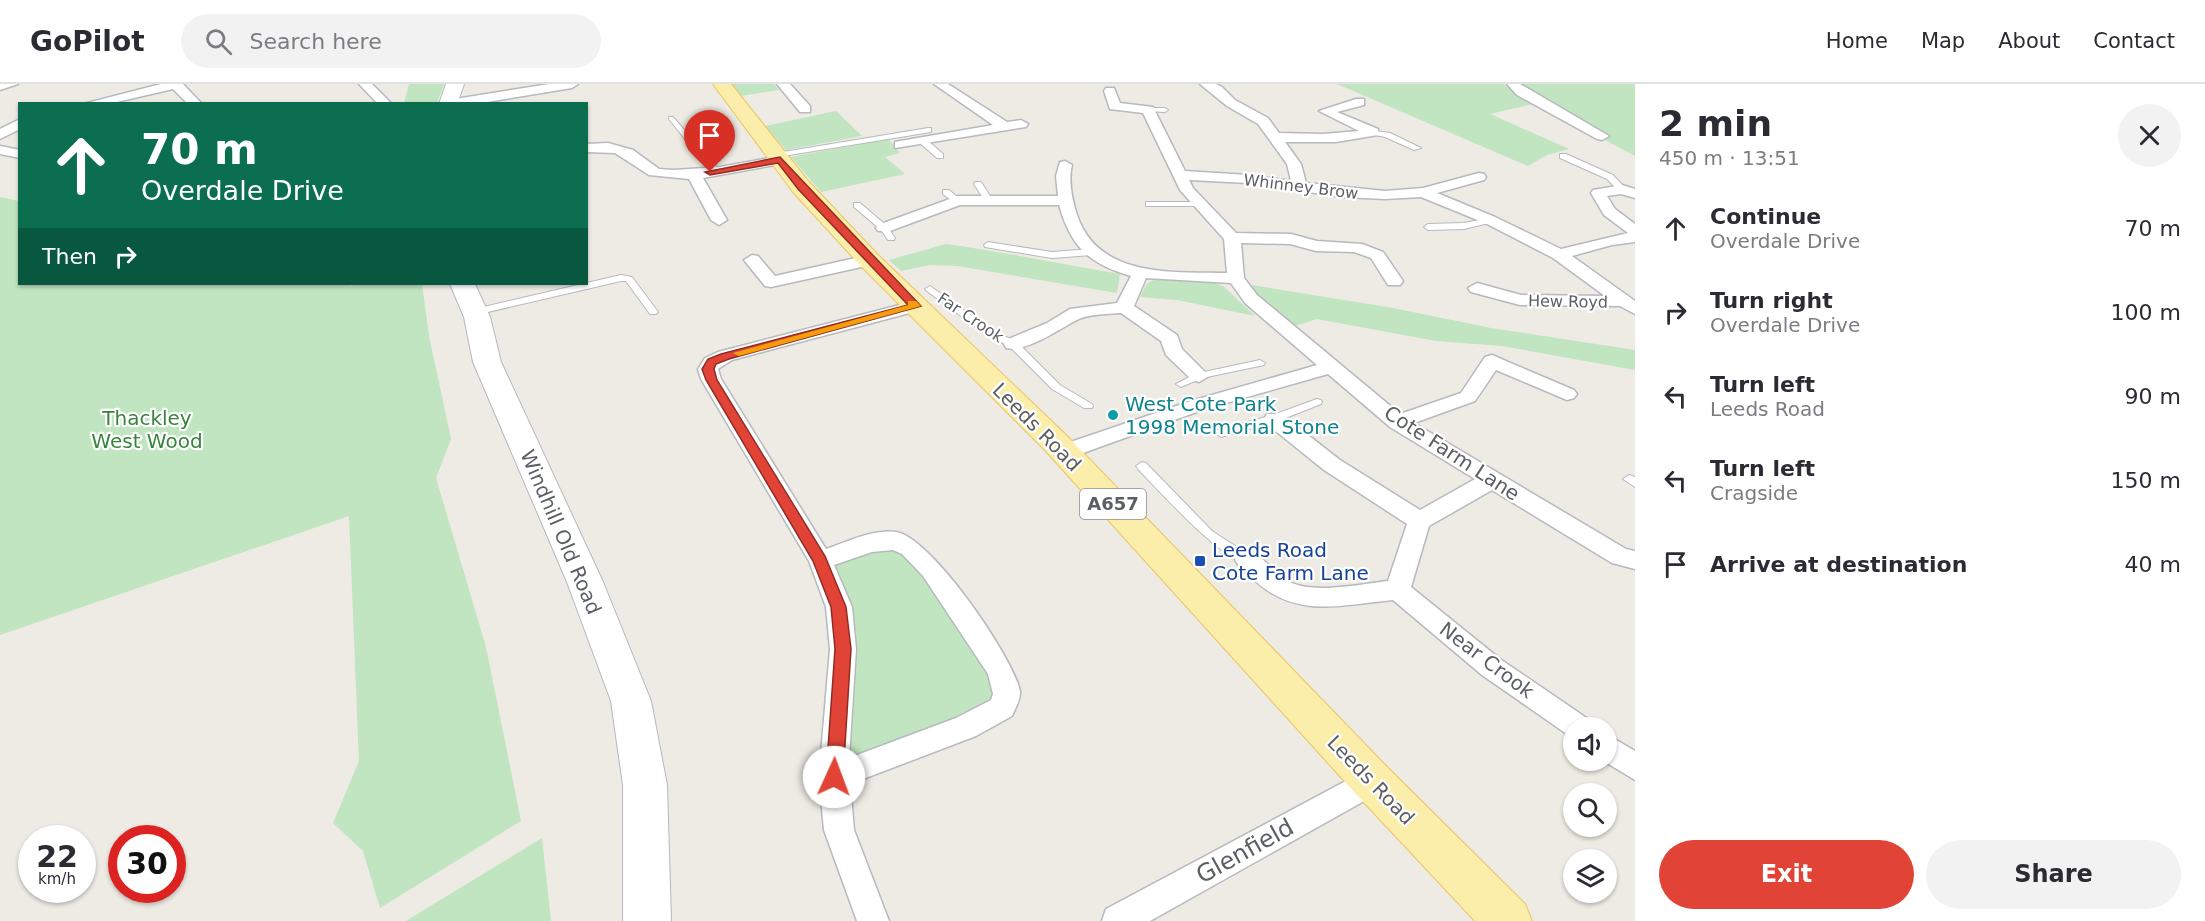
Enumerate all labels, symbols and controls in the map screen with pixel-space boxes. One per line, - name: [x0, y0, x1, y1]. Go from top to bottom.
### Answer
- search box: [181, 14, 601, 68]
- text: GoPilot: [30, 25, 145, 58]
- icon: search: [202, 25, 235, 58]
- text: Search here: [250, 29, 382, 54]
- text: Home: [1826, 29, 1888, 53]
- text: Map: [1921, 29, 1965, 53]
- text: About: [1998, 29, 2060, 53]
- text: Contact: [2093, 29, 2175, 53]
- text: 2 min: [1659, 103, 1772, 144]
- button: close: [2118, 104, 2181, 167]
- pin: [684, 110, 735, 172]
- icon: arrive: [693, 119, 726, 152]
- text: 70 m: [141, 125, 258, 174]
- icon: ahead: [42, 126, 120, 204]
- text: 450 m · 13:51: [1659, 146, 1800, 170]
- street label: Whinney Brow: [1243, 170, 1359, 203]
- text: Overdale Drive: [141, 175, 344, 206]
- text: Continue: [1710, 204, 1821, 229]
- icon: ahead: [1659, 212, 1692, 245]
- text: 70 m: [2125, 216, 2181, 241]
- text: Overdale Drive: [1710, 229, 1860, 253]
- icon: right: [109, 240, 142, 273]
- text: Then: [42, 244, 97, 269]
- street label: Far Crook: [934, 288, 1008, 347]
- text: Turn right: [1710, 288, 1833, 313]
- street label: Hew Royd: [1528, 291, 1608, 312]
- icon: right: [1659, 296, 1692, 329]
- text: 100 m: [2111, 300, 2181, 325]
- text: Overdale Drive: [1710, 313, 1860, 337]
- text: Turn left: [1710, 372, 1815, 397]
- street label: Leeds Road: [988, 378, 1086, 476]
- icon: left: [1659, 380, 1692, 413]
- text: 90 m: [2125, 384, 2181, 409]
- place label: West Cote Park 1998 Memorial Stone: [1125, 392, 1339, 439]
- text: Leeds Road: [1710, 397, 1825, 421]
- street label: Cote Farm Lane: [1380, 400, 1524, 506]
- park label: Thackley West Wood: [91, 406, 203, 453]
- marker: West Cote Park 1998 Memorial Stone: [1106, 408, 1120, 422]
- street label: Windhill Old Road: [515, 446, 607, 618]
- text: Turn left: [1710, 456, 1815, 481]
- icon: left: [1659, 464, 1692, 497]
- text: 150 m: [2111, 468, 2181, 493]
- text: Cragside: [1710, 481, 1798, 505]
- road number: A657: [1080, 489, 1146, 519]
- place label: Leeds Road Cote Farm Lane: [1212, 538, 1369, 585]
- icon: arrive: [1659, 548, 1692, 581]
- text: Arrive at destination: [1710, 552, 1967, 577]
- text: 40 m: [2125, 552, 2181, 577]
- marker: Leeds Road Cote Farm Lane: [1193, 554, 1207, 568]
- street label: Near Crook: [1435, 617, 1539, 704]
- map controls: [1563, 717, 1617, 903]
- button: sound: [1563, 717, 1617, 771]
- street label: Leeds Road: [1322, 730, 1420, 830]
- position arrow: [802, 745, 866, 809]
- button: search: [1563, 783, 1617, 837]
- street label: Glenfield: [1191, 813, 1299, 889]
- speed limit sign: 30: [108, 825, 186, 903]
- text: 22: [36, 839, 78, 874]
- button: Exit: [1659, 840, 1914, 909]
- button: Share: [1926, 840, 2181, 909]
- button: layers: [1563, 849, 1617, 903]
- text: km/h: [38, 870, 76, 888]

